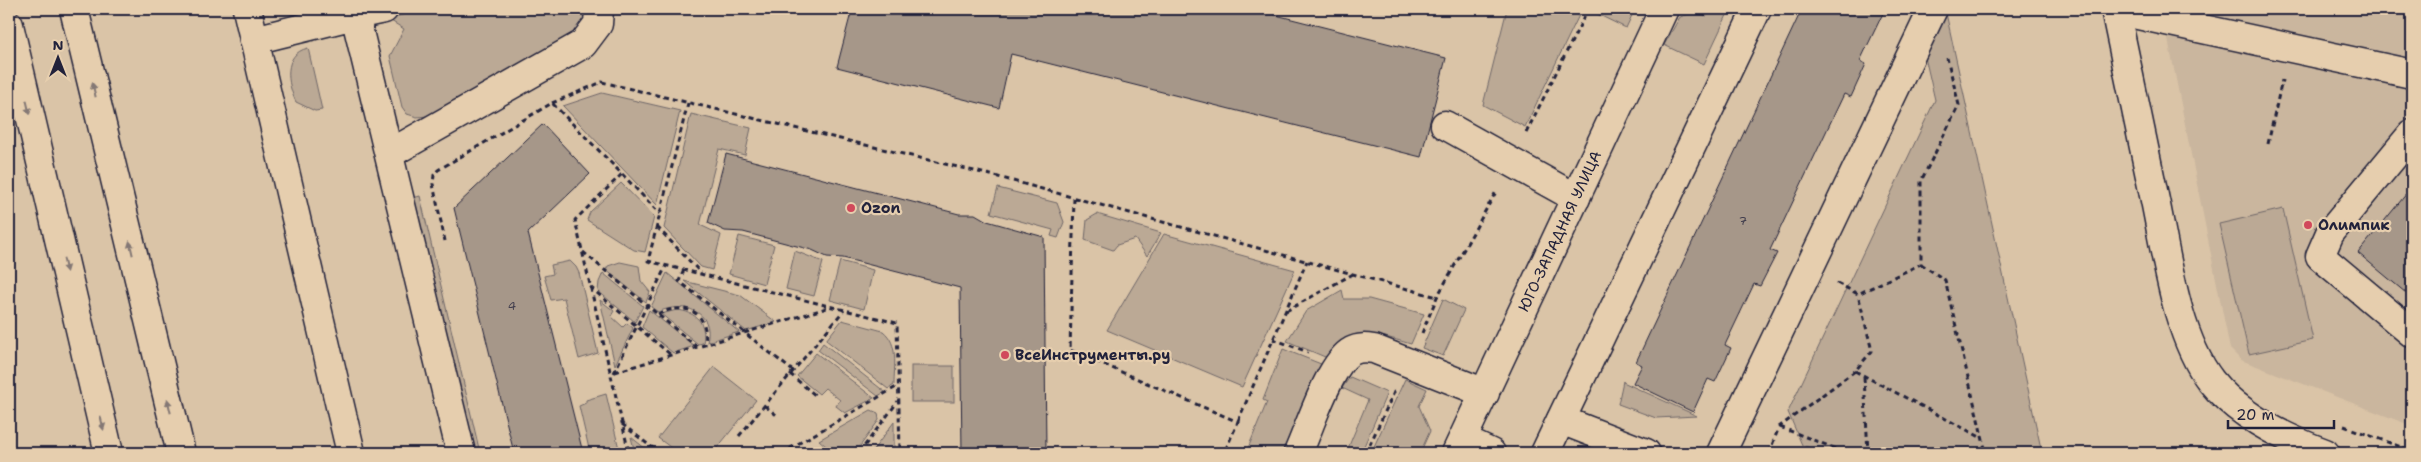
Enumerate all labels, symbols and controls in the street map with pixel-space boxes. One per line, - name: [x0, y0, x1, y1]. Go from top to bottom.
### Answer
- north arrow: [32, 32, 82, 82]
- text: N: [52, 36, 64, 54]
- one-way arrow: [90, 82, 98, 97]
- one-way arrow: [24, 99, 32, 114]
- street label: ЮГО-ЗАПАДНАЯ УЛИЦА: [1514, 147, 1606, 315]
- place label: Ozon: [861, 198, 901, 218]
- marker: Ozon: [845, 202, 857, 214]
- house number: 7: [1739, 213, 1747, 229]
- place label: Олимпик: [2318, 215, 2390, 235]
- marker: Олимпик: [2302, 219, 2314, 231]
- one-way arrow: [127, 240, 135, 255]
- one-way arrow: [61, 258, 69, 273]
- house number: 4: [508, 298, 516, 314]
- place label: ВсеИнструменты.ру: [1015, 345, 1170, 365]
- marker: ВсеИнструменты.ру: [999, 349, 1011, 361]
- scale bar: [2228, 397, 2335, 429]
- one-way arrow: [165, 398, 173, 413]
- text: 20 m: [2236, 405, 2275, 425]
- one-way arrow: [98, 416, 106, 431]

